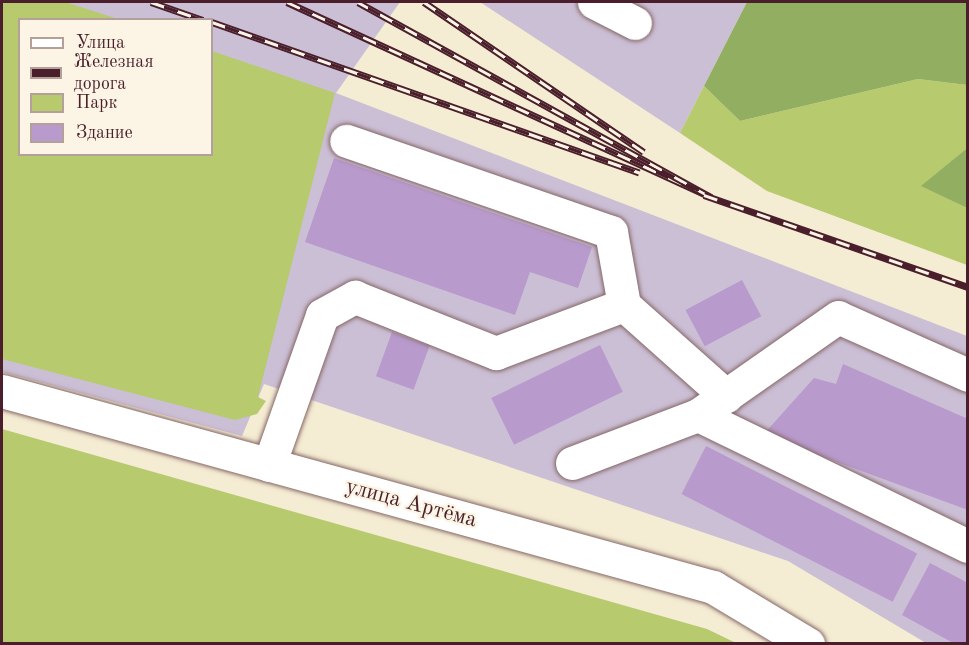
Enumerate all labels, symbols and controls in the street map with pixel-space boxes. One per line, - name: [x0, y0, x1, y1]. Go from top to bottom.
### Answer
- legend: [18, 18, 213, 156]
- text: Улица: [76, 34, 125, 52]
- text: Железная дорога: [74, 53, 154, 93]
- text: Парк: [76, 94, 117, 112]
- text: Здание: [76, 124, 133, 142]
- street label: улица Артёма: [343, 474, 479, 534]

